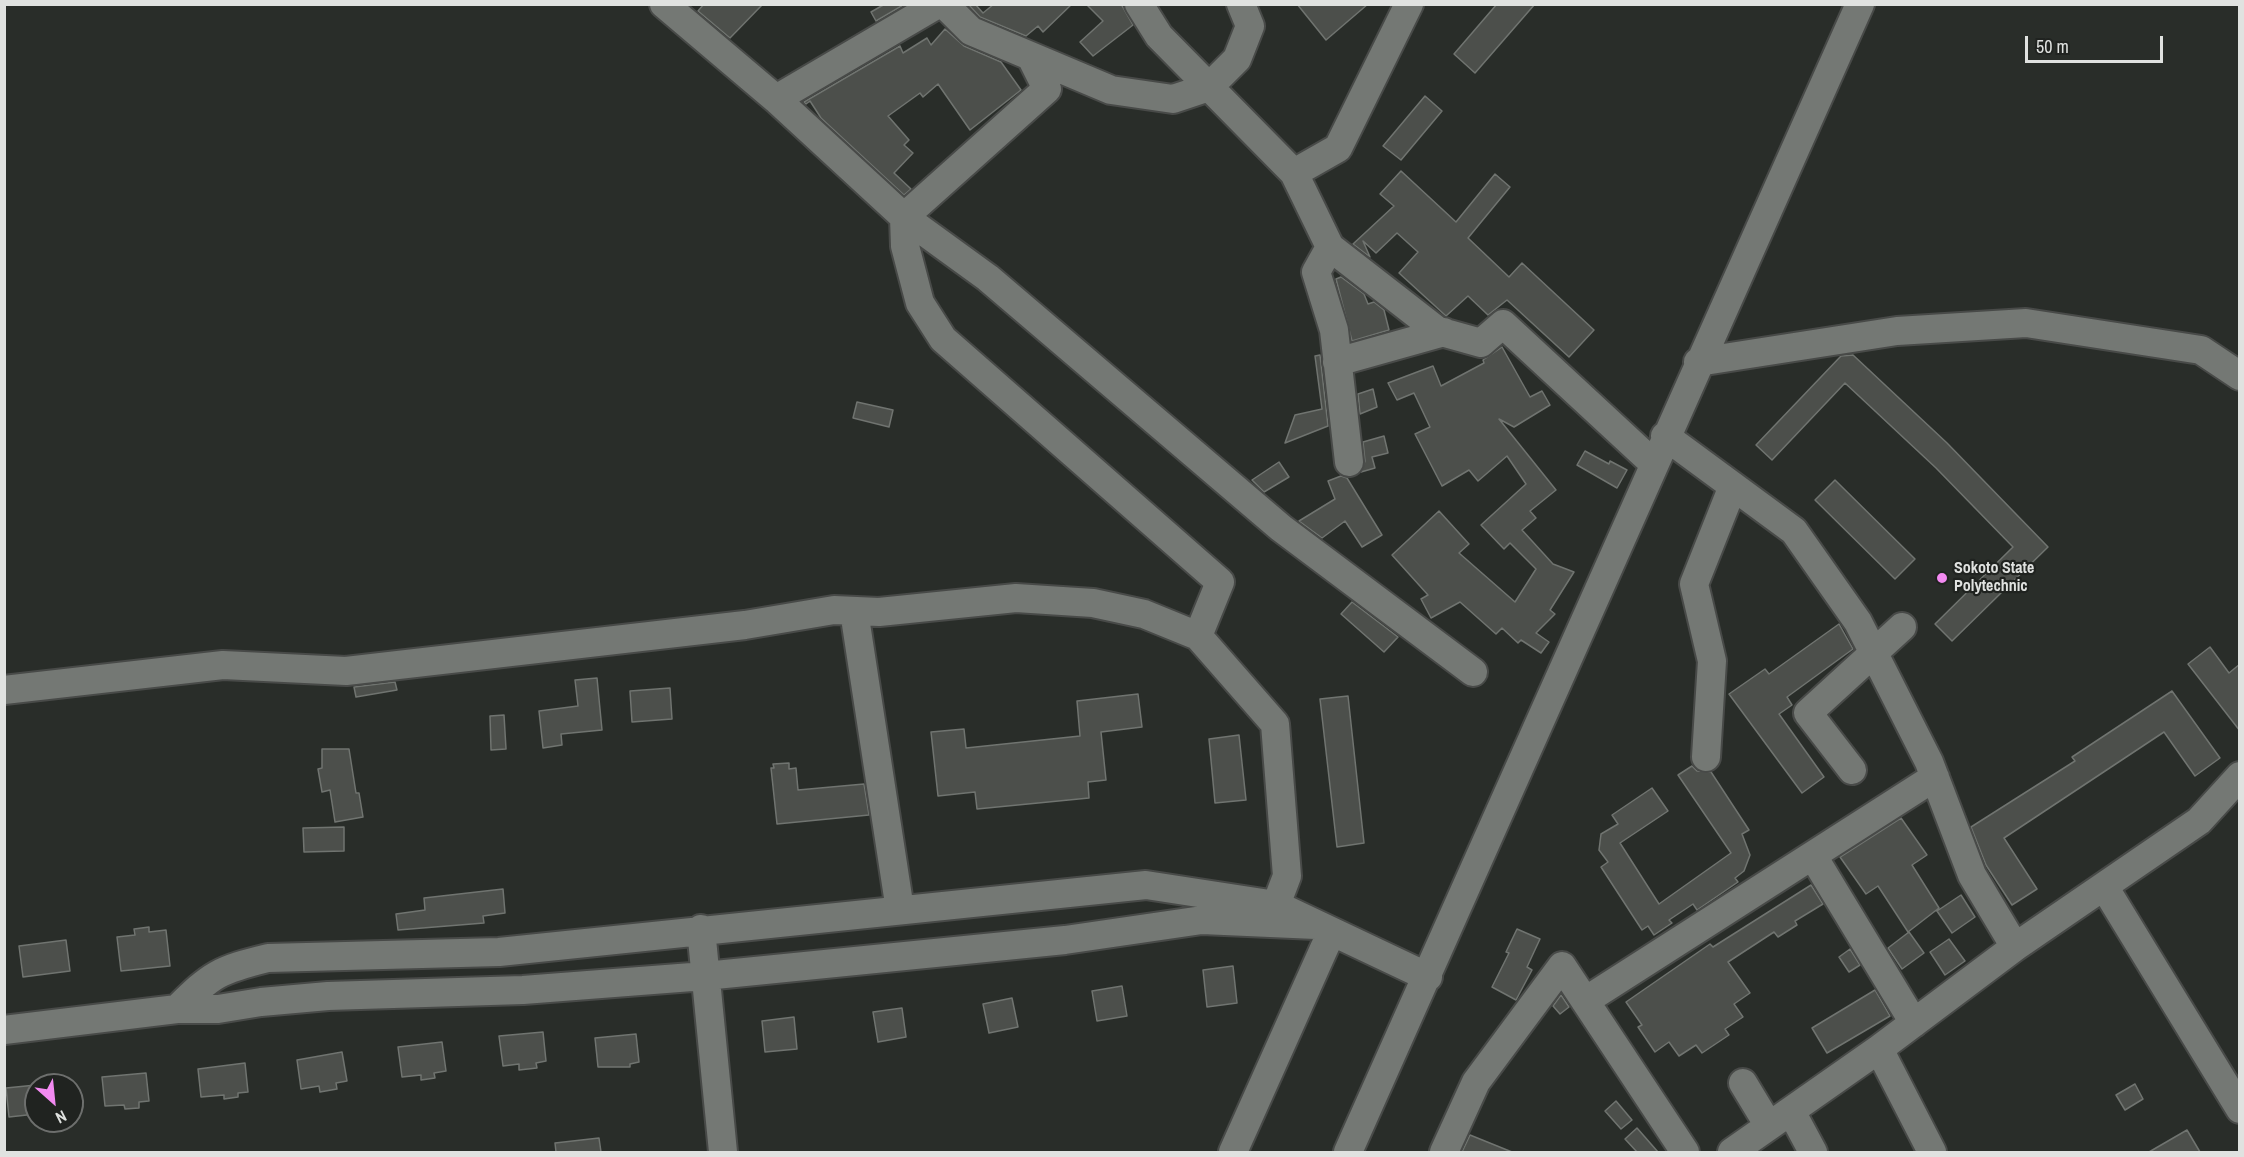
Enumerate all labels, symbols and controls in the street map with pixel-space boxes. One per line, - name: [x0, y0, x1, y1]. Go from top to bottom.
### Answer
- scale bar: [2028, 24, 2166, 62]
- text: 50 m: [2036, 34, 2069, 59]
- place label: Sokoto State Polytechnic: [1954, 559, 2034, 597]
- marker: Sokoto State Polytechnic: [1935, 571, 1949, 585]
- north arrow: [24, 1073, 84, 1133]
- text: N: [52, 1105, 70, 1129]

